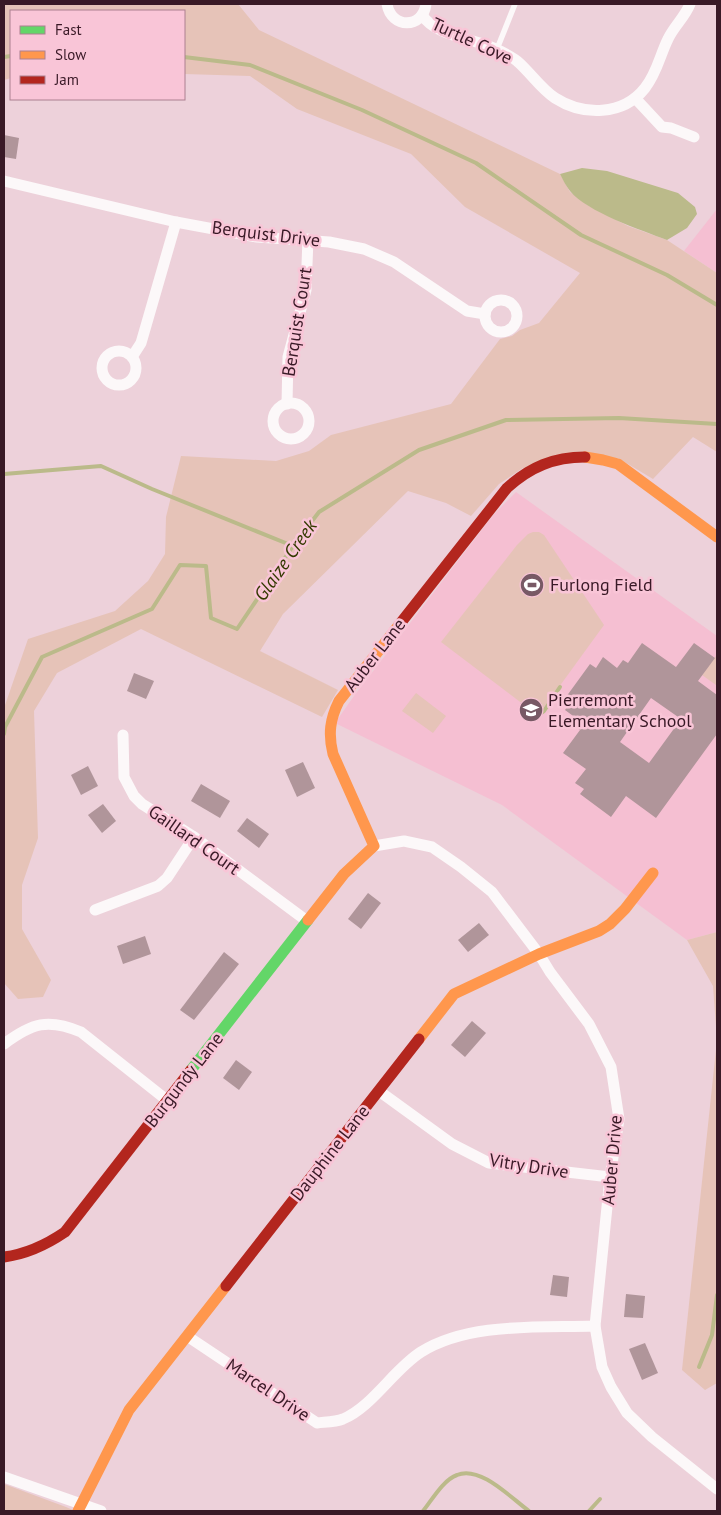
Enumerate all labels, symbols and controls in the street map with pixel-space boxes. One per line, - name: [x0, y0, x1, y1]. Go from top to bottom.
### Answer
- legend: [10, 10, 185, 100]
- street label: Turtle Cove: [428, 12, 516, 69]
- text: Fast: [55, 20, 82, 39]
- text: Slow: [55, 45, 86, 64]
- text: Jam: [54, 70, 79, 89]
- street label: Berquist Drive: [211, 215, 321, 252]
- street label: Berquist Court: [277, 266, 316, 378]
- water label: Glaize Creek: [248, 513, 323, 605]
- sports icon: Furlong Field: [519, 572, 545, 598]
- place label: Furlong Field: [550, 573, 653, 596]
- street label: Auber Lane: [339, 613, 410, 696]
- place label: Pierremont Elementary School: [548, 688, 692, 732]
- school or university icon: Pierremont Elementary School: [518, 697, 544, 723]
- street label: Gaillard Court: [144, 800, 245, 880]
- street label: Burgundy Lane: [139, 1027, 228, 1132]
- street label: Dauphine Lane: [285, 1100, 374, 1205]
- street label: Auber Drive: [596, 1114, 627, 1206]
- street label: Vitry Drive: [487, 1148, 570, 1183]
- street label: Marcel Drive: [222, 1353, 315, 1426]

